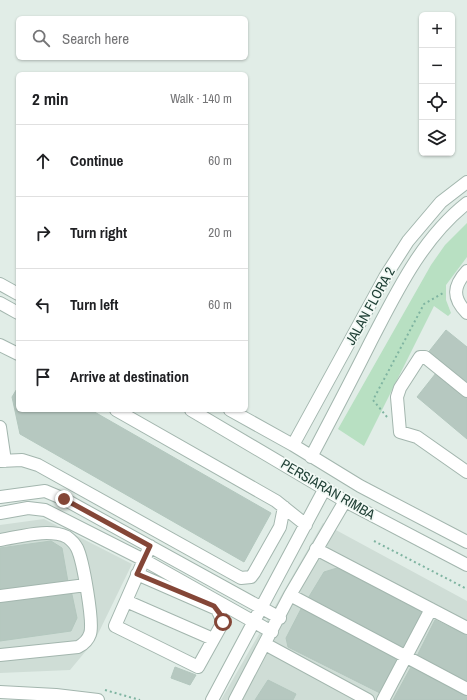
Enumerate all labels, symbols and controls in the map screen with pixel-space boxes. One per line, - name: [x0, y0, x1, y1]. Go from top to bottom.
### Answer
- map controls: [419, 12, 455, 156]
- button: +: [419, 12, 455, 48]
- search box: [16, 16, 248, 60]
- icon: search: [30, 27, 52, 49]
- text: Search here: [62, 28, 129, 49]
- button: −: [419, 48, 455, 84]
- button: locate: [419, 84, 455, 120]
- text: 2 min: [32, 87, 68, 110]
- text: Walk · 140 m: [170, 90, 232, 107]
- button: layers: [419, 120, 455, 156]
- icon: ahead: [32, 150, 54, 172]
- text: Continue: [70, 150, 123, 171]
- text: 60 m: [208, 152, 232, 169]
- icon: right: [32, 222, 54, 244]
- text: Turn right: [70, 222, 127, 243]
- text: 20 m: [208, 224, 232, 241]
- street label: JALAN FLORA 2: [341, 264, 399, 348]
- icon: left: [32, 294, 54, 316]
- text: Turn left: [70, 294, 118, 315]
- text: 60 m: [208, 296, 232, 313]
- icon: arrive: [32, 366, 54, 388]
- text: Arrive at destination: [70, 366, 189, 387]
- street label: PERSIARAN RIMBA: [278, 455, 379, 523]
- route end: [55, 490, 73, 508]
- route start: [214, 613, 232, 631]

